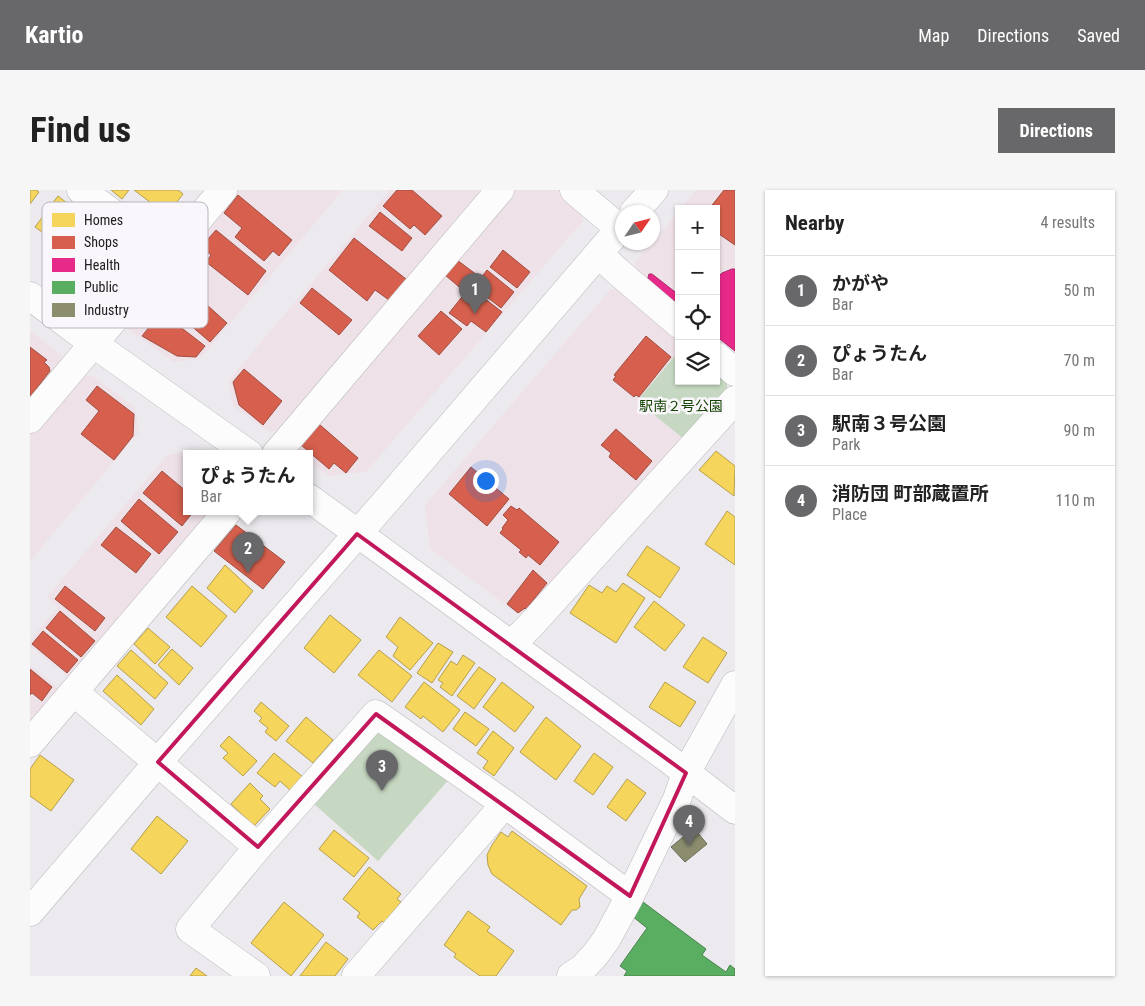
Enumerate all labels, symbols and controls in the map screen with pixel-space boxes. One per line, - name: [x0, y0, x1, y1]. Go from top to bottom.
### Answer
- text: Kartio: [25, 21, 83, 49]
- text: Map: [918, 25, 949, 46]
- text: Directions: [977, 25, 1049, 46]
- text: Saved: [1077, 25, 1120, 46]
- button: Directions: [998, 108, 1115, 153]
- text: Find us: [30, 110, 131, 151]
- legend: [42, 202, 208, 328]
- north arrow: [615, 205, 660, 250]
- map controls: [675, 205, 720, 385]
- button: +: [675, 205, 720, 250]
- text: Nearby: [785, 211, 844, 235]
- text: Homes: [84, 212, 123, 228]
- text: 4 results: [1040, 213, 1095, 232]
- text: Shops: [84, 234, 118, 250]
- button: −: [675, 250, 720, 295]
- text: Health: [84, 257, 120, 273]
- text: かがや: [832, 272, 889, 295]
- pin: 1: [459, 273, 491, 314]
- text: Public: [84, 279, 118, 295]
- text: 1: [797, 281, 805, 300]
- text: 50 m: [1063, 281, 1095, 300]
- button: locate: [675, 295, 720, 340]
- text: Bar: [832, 295, 853, 314]
- text: Industry: [84, 302, 129, 318]
- button: layers: [675, 340, 720, 385]
- text: ぴょうたん: [832, 342, 927, 365]
- text: 2: [797, 351, 805, 370]
- text: 70 m: [1063, 351, 1095, 370]
- text: Bar: [832, 365, 853, 384]
- park label: 駅南２号公園: [639, 398, 723, 414]
- text: 駅南３号公園: [832, 412, 946, 435]
- text: 3: [797, 421, 805, 440]
- text: 90 m: [1063, 421, 1095, 440]
- text: Park: [832, 435, 861, 454]
- popup: [183, 450, 313, 515]
- text: ぴょうたん: [200, 464, 296, 487]
- your location: [473, 468, 499, 494]
- text: 消防団 町部蔵置所: [832, 482, 988, 505]
- text: Bar: [200, 487, 222, 506]
- text: 4: [797, 491, 805, 510]
- text: 110 m: [1056, 491, 1095, 510]
- text: Place: [832, 505, 867, 524]
- pin: 2: [232, 532, 264, 573]
- pin: 3: [366, 750, 398, 791]
- pin: 4: [673, 805, 705, 846]

